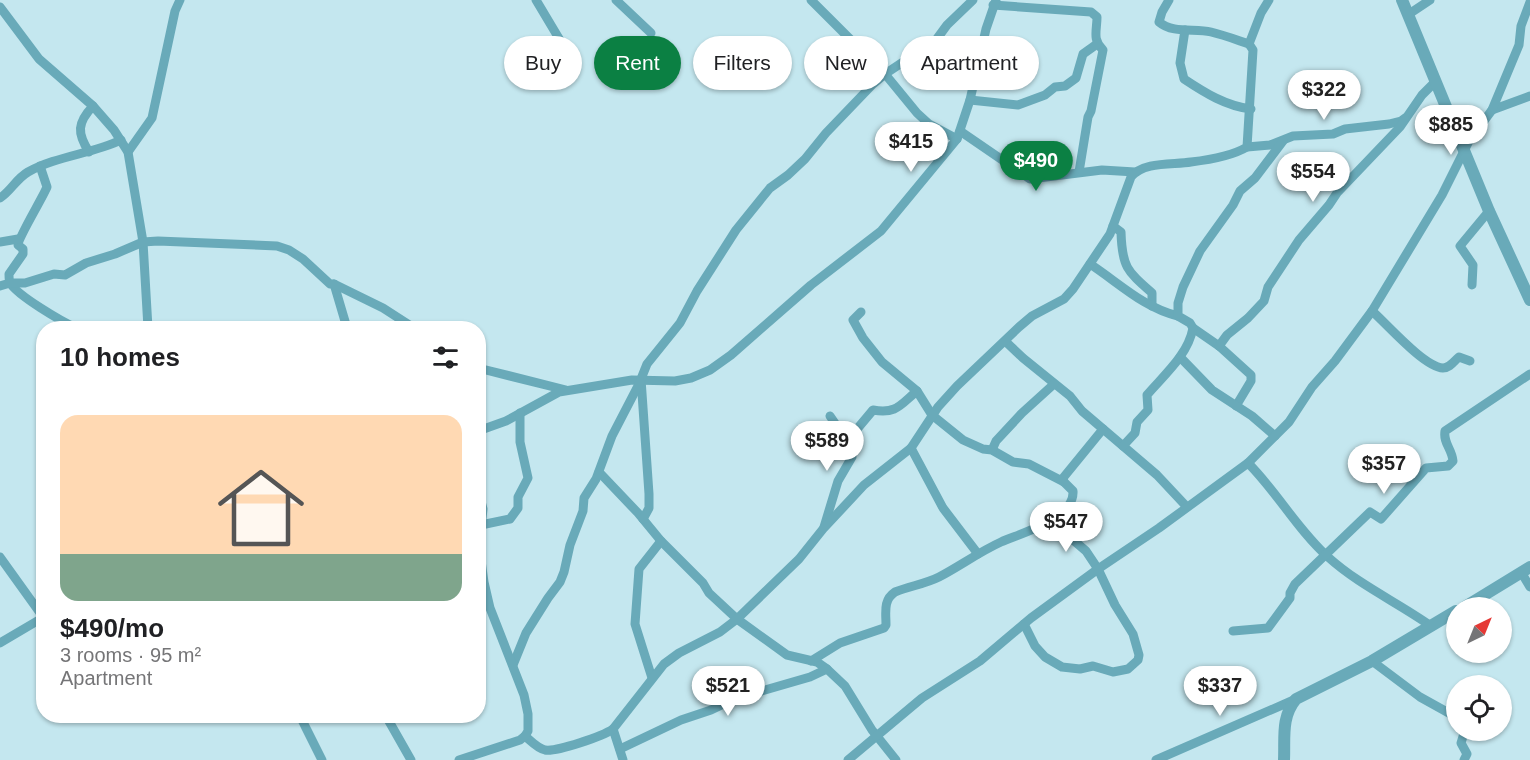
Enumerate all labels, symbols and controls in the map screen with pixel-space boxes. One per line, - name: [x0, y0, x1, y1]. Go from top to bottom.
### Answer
- chip: Buy: [504, 36, 582, 90]
- chip: Rent: [594, 36, 681, 90]
- chip: Filters: [693, 36, 792, 90]
- chip: New: [804, 36, 888, 90]
- chip: Apartment: [900, 36, 1039, 90]
- pin: $322: [1288, 70, 1360, 121]
- text: $322: [1302, 78, 1346, 100]
- pin: $885: [1415, 105, 1487, 156]
- text: $885: [1429, 113, 1473, 135]
- pin: $415: [875, 122, 947, 173]
- text: $415: [889, 130, 933, 152]
- pin: $490: [1000, 141, 1072, 192]
- text: $490: [1014, 149, 1058, 171]
- pin: $554: [1277, 152, 1349, 203]
- text: $554: [1291, 160, 1335, 182]
- icon: filters: [429, 341, 462, 374]
- text: 10 homes: [60, 342, 180, 372]
- pin: $589: [791, 421, 863, 472]
- text: $589: [805, 429, 849, 451]
- pin: $357: [1348, 444, 1420, 495]
- text: $357: [1362, 452, 1406, 474]
- icon: home: [207, 454, 315, 562]
- pin: $547: [1030, 502, 1102, 553]
- text: $547: [1044, 510, 1088, 532]
- north arrow: [1446, 597, 1512, 663]
- map controls: [1446, 597, 1512, 741]
- text: $490/mo: [60, 613, 164, 643]
- text: 3 rooms · 95 m²: [60, 644, 201, 666]
- pin: $521: [692, 666, 764, 717]
- pin: $337: [1184, 666, 1256, 717]
- text: Apartment: [60, 667, 152, 689]
- text: $521: [706, 674, 750, 696]
- text: $337: [1198, 674, 1242, 696]
- button: locate: [1446, 675, 1512, 741]

